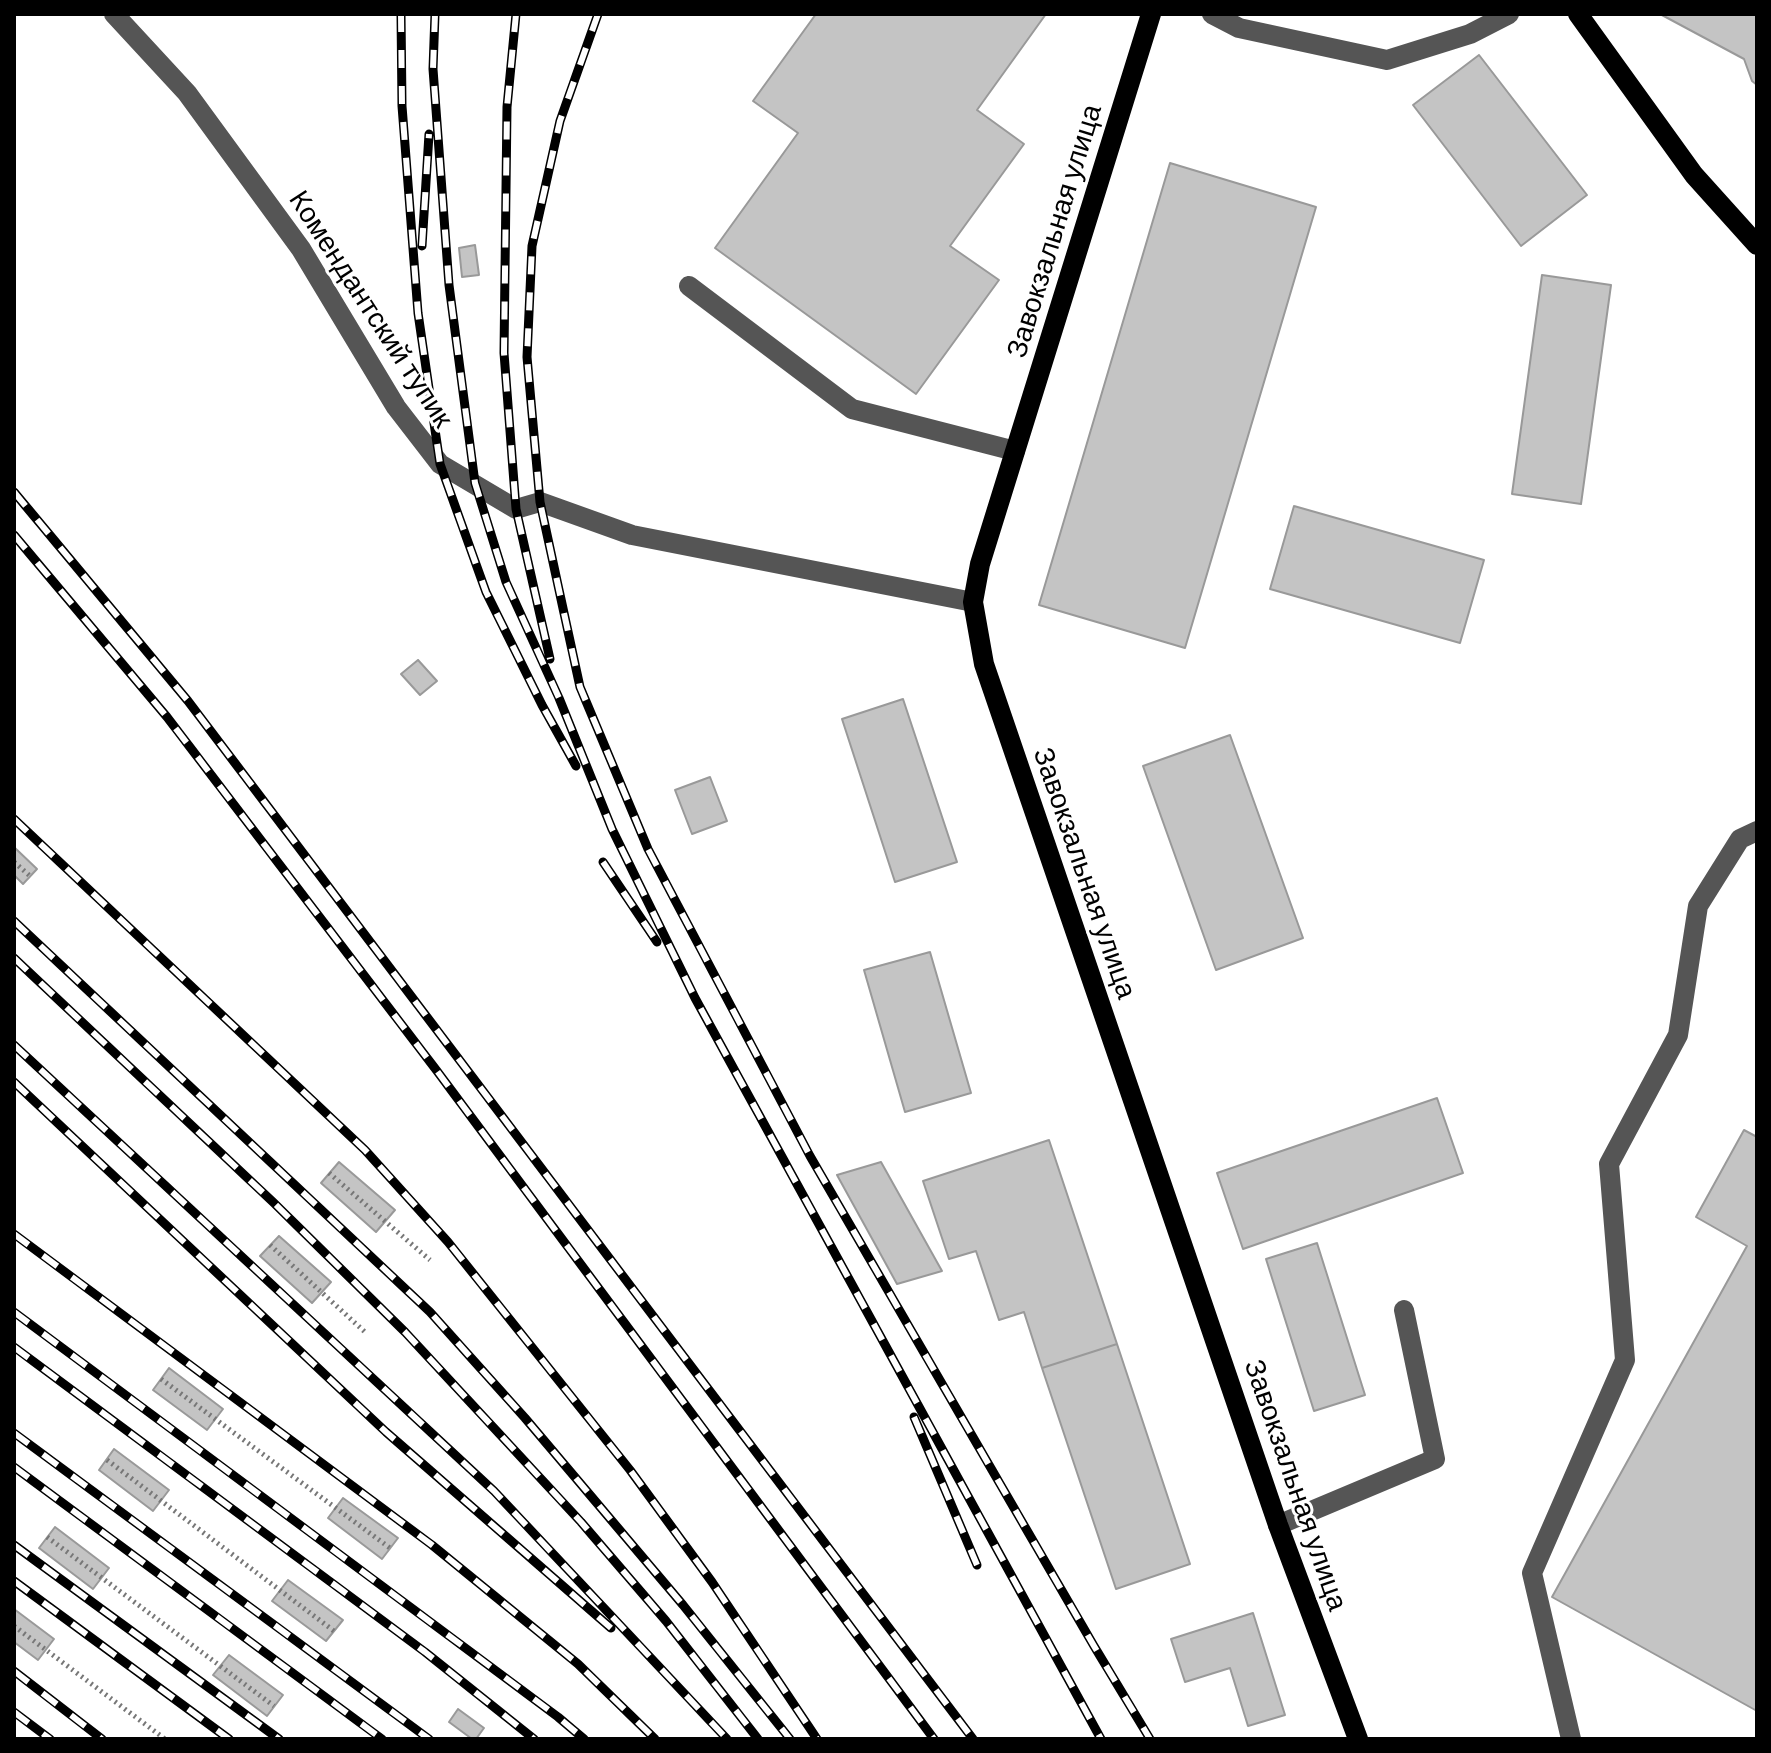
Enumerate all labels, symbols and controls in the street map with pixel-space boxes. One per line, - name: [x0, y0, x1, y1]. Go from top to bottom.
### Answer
- street label: Завокзальная улица: [999, 100, 1109, 362]
- street label: Комендантский тупик: [282, 184, 460, 434]
- street label: Завокзальная улица: [1026, 743, 1144, 1003]
- street label: Завокзальная улица: [1237, 1355, 1355, 1615]

